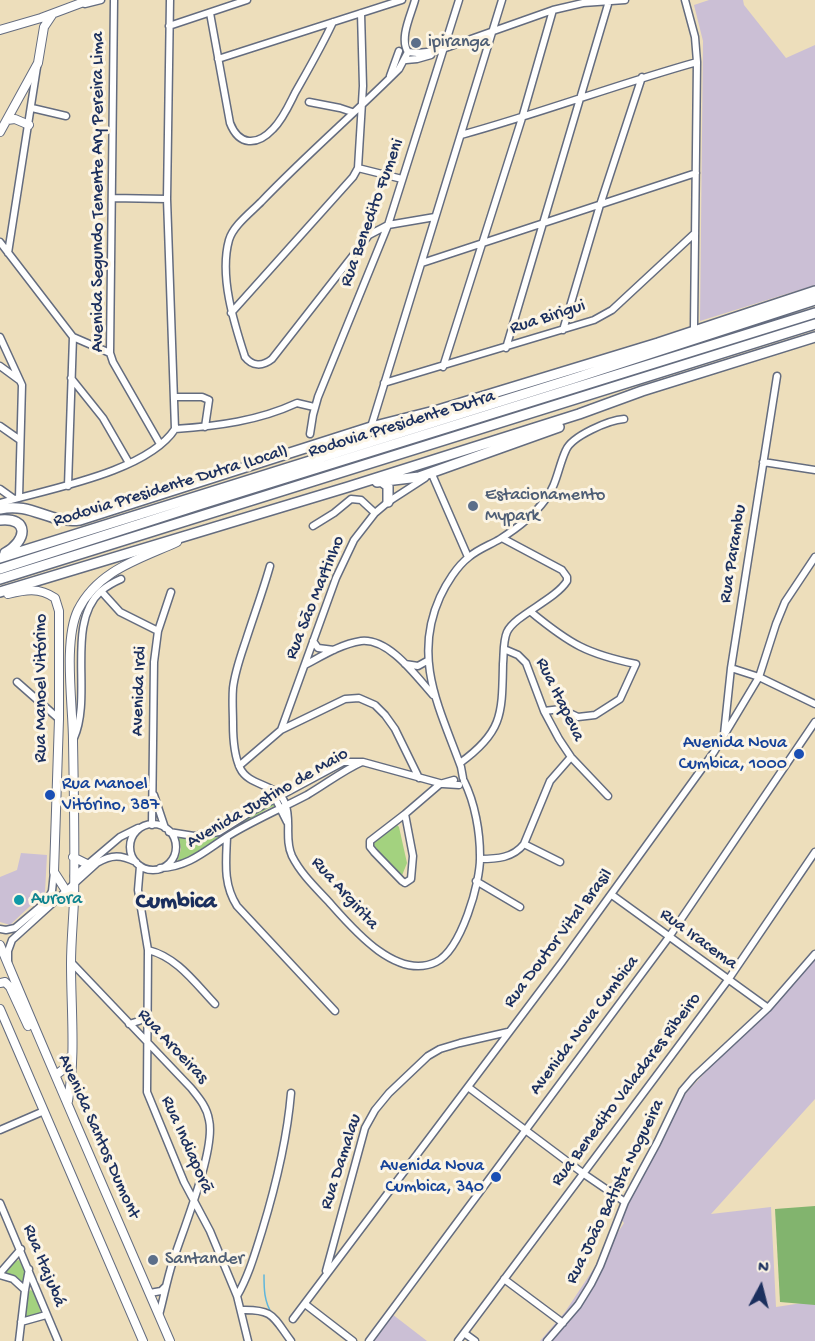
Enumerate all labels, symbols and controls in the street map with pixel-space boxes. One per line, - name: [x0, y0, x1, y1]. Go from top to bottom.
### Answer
- street label: Avenida Segundo Tenente Ary Pereira Lima: [88, 32, 110, 352]
- place label: ipiranga: [428, 32, 490, 54]
- marker: ipiranga: [409, 36, 423, 50]
- street label: Rua Benedito Fumeni: [336, 136, 410, 290]
- street label: Rua Birigui: [508, 296, 588, 340]
- street label: Rodovia Presidente Dutra: [306, 386, 498, 464]
- street label: Rodovia Presidente Dutra (Local): [51, 441, 291, 533]
- place label: Estacionamento Mypark: [485, 485, 605, 528]
- marker: Estacionamento Mypark: [466, 499, 480, 513]
- street label: Rua Parambu: [716, 503, 752, 605]
- street label: Rua São Martinho: [281, 533, 351, 663]
- street label: Rua Manoel Vitórino: [31, 614, 53, 762]
- street label: Avenida Irdi: [128, 646, 152, 736]
- street label: Rua Itapeva: [530, 655, 588, 745]
- place label: Avenida Nova Cumbica, 1000: [679, 733, 787, 776]
- street label: Avenida Justino de Maio: [183, 744, 353, 854]
- marker: Avenida Nova Cumbica, 1000: [792, 747, 806, 761]
- place label: Rua Manoel Vitórino, 387: [62, 774, 159, 816]
- marker: Rua Manoel Vitórino, 387: [43, 788, 57, 802]
- street label: Rua Argirita: [306, 853, 382, 935]
- street label: Rua Doutor Vital Brasil: [500, 865, 618, 1013]
- place label: Aurora: [31, 889, 82, 911]
- district label: Cumbica: [136, 889, 216, 917]
- marker: Aurora: [12, 893, 26, 907]
- street label: Rua Iracema: [655, 905, 741, 975]
- street label: Avenida Nova Cumbica: [526, 952, 644, 1100]
- street label: Rua Benedito Valadares Ribeiro: [547, 989, 707, 1191]
- street label: Rua Aroeiras: [132, 1005, 212, 1089]
- street label: Avenida Santos Dumont: [52, 1051, 144, 1223]
- street label: Rua Indiaporã: [155, 1093, 217, 1197]
- street label: Rua João Batista Nogueira: [562, 1096, 670, 1288]
- street label: Rua Damalau: [316, 1112, 368, 1212]
- place label: Avenida Nova Cumbica, 340: [380, 1156, 484, 1198]
- marker: Avenida Nova Cumbica, 340: [489, 1170, 503, 1184]
- street label: Rua Itajubá: [17, 1222, 69, 1310]
- place label: Santander: [165, 1249, 244, 1271]
- marker: Santander: [146, 1253, 160, 1267]
- north arrow: [731, 1257, 791, 1317]
- text: N: [757, 1259, 770, 1279]

